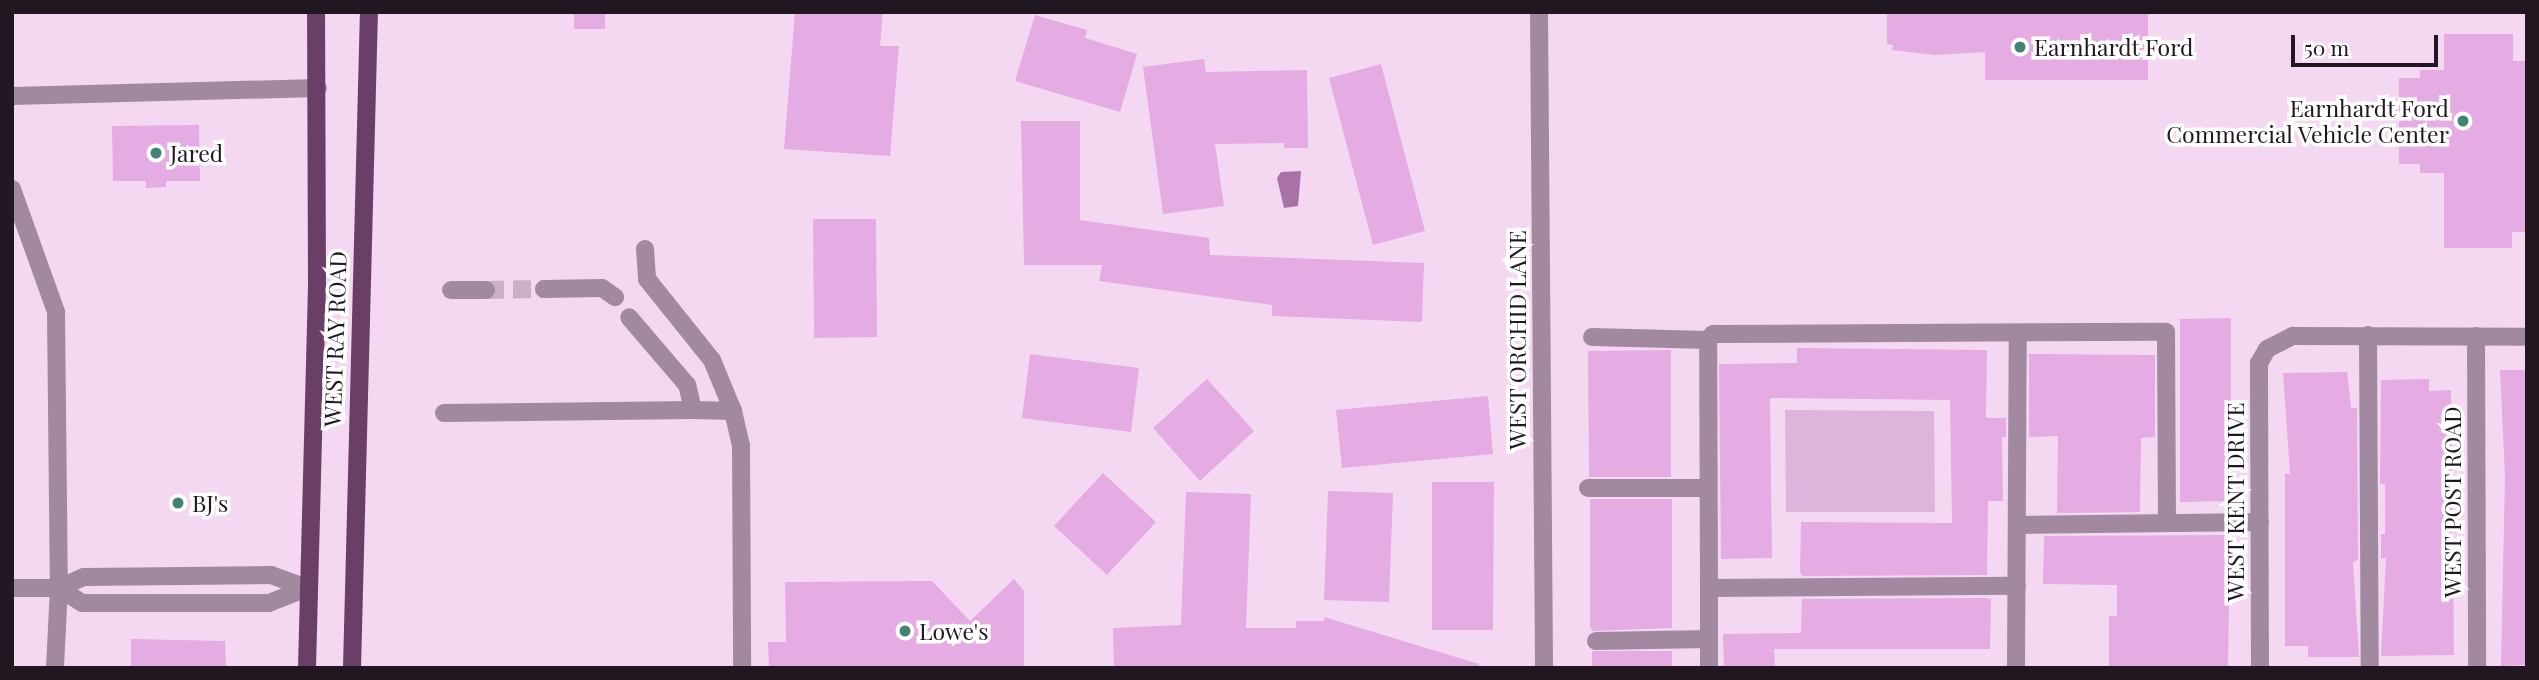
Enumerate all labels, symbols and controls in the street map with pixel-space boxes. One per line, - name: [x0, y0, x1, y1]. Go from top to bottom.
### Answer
- scale bar: [2294, 21, 2441, 65]
- place label: Earnhardt Ford: [2034, 33, 2194, 61]
- text: 50 m: [2304, 33, 2349, 61]
- marker: Earnhardt Ford: [2012, 39, 2028, 55]
- place label: Earnhardt Ford Commercial Vehicle Center: [2166, 94, 2449, 148]
- marker: Earnhardt Ford Commercial Vehicle Center: [2455, 113, 2471, 129]
- place label: Jared: [170, 139, 223, 167]
- marker: Jared: [148, 145, 164, 161]
- street label: WEST ORCHID LANE: [1503, 230, 1531, 450]
- street label: WEST RAY ROAD: [318, 250, 352, 428]
- street label: WEST KENT DRIVE: [2221, 402, 2249, 602]
- street label: WEST POST ROAD: [2438, 406, 2466, 598]
- place label: BJ's: [192, 489, 228, 517]
- marker: BJ's: [170, 495, 186, 511]
- place label: Lowe's: [919, 617, 988, 645]
- marker: Lowe's: [897, 623, 913, 639]

